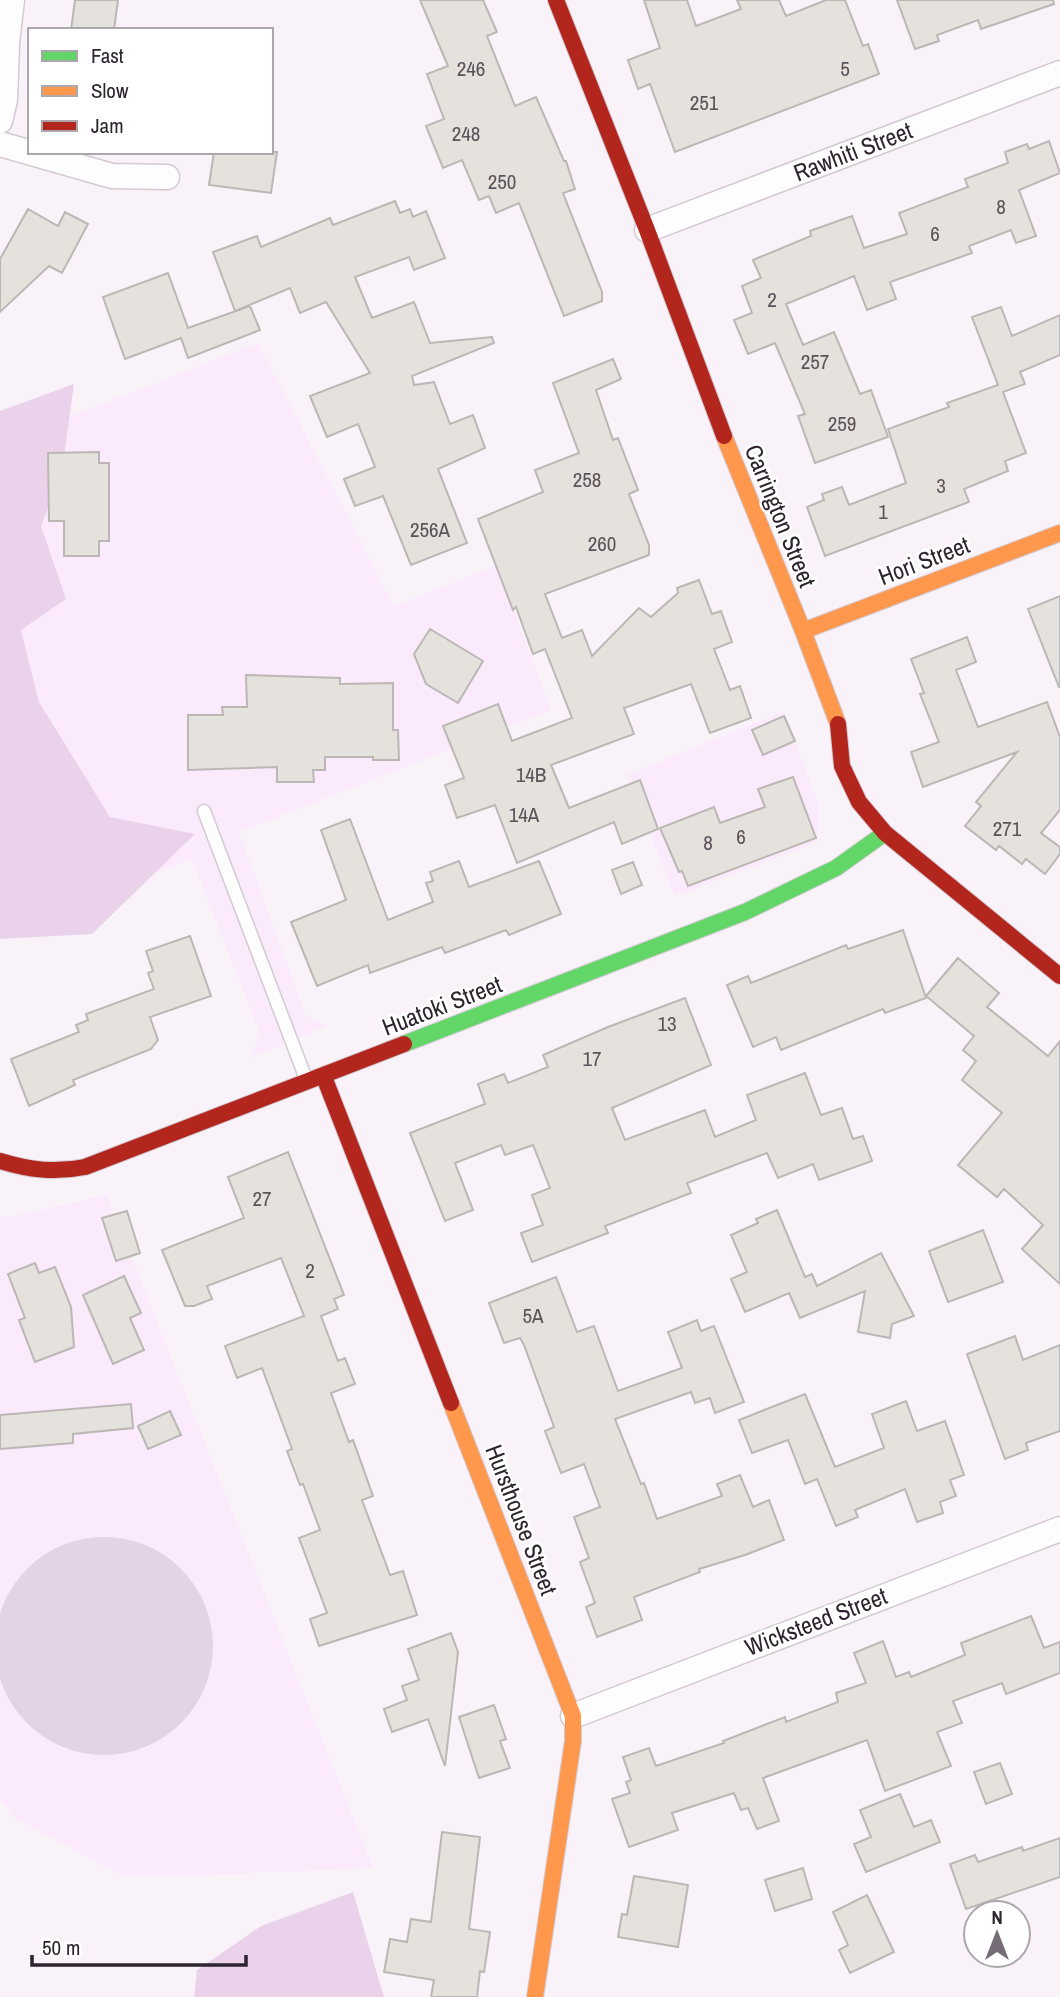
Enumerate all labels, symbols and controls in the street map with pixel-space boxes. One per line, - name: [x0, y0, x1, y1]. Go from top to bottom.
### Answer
- legend: [28, 28, 273, 154]
- text: Fast: [91, 41, 124, 70]
- house number: 246: [457, 54, 485, 83]
- house number: 5: [840, 54, 850, 83]
- text: Slow: [91, 76, 129, 105]
- house number: 251: [690, 88, 719, 117]
- text: Jam: [91, 111, 124, 140]
- street label: Rawhiti Street: [789, 114, 917, 188]
- house number: 248: [452, 119, 480, 148]
- house number: 250: [488, 167, 516, 196]
- house number: 8: [996, 192, 1006, 221]
- house number: 6: [930, 219, 940, 248]
- house number: 2: [767, 285, 777, 314]
- house number: 257: [801, 347, 829, 376]
- house number: 259: [828, 409, 856, 438]
- street label: Carrington Street: [738, 440, 824, 592]
- house number: 258: [573, 465, 601, 494]
- house number: 3: [936, 471, 946, 500]
- house number: 1: [878, 497, 888, 526]
- house number: 256A: [410, 515, 451, 544]
- street label: Hori Street: [873, 528, 974, 592]
- house number: 260: [588, 529, 616, 558]
- house number: 14B: [516, 760, 546, 789]
- house number: 14A: [509, 800, 540, 829]
- house number: 271: [993, 814, 1022, 843]
- house number: 6: [736, 822, 746, 851]
- house number: 8: [703, 828, 713, 857]
- street label: Huatoki Street: [377, 967, 507, 1043]
- house number: 13: [657, 1009, 677, 1038]
- house number: 17: [582, 1044, 602, 1073]
- house number: 27: [252, 1184, 272, 1213]
- house number: 2: [305, 1256, 315, 1285]
- house number: 5A: [522, 1301, 544, 1330]
- street label: Hursthouse Street: [479, 1440, 565, 1600]
- street label: Wicksteed Street: [740, 1579, 892, 1663]
- north arrow: [962, 1899, 1032, 1969]
- text: N: [991, 1904, 1003, 1930]
- scale bar: [32, 1924, 245, 1968]
- text: 50 m: [42, 1933, 80, 1962]

